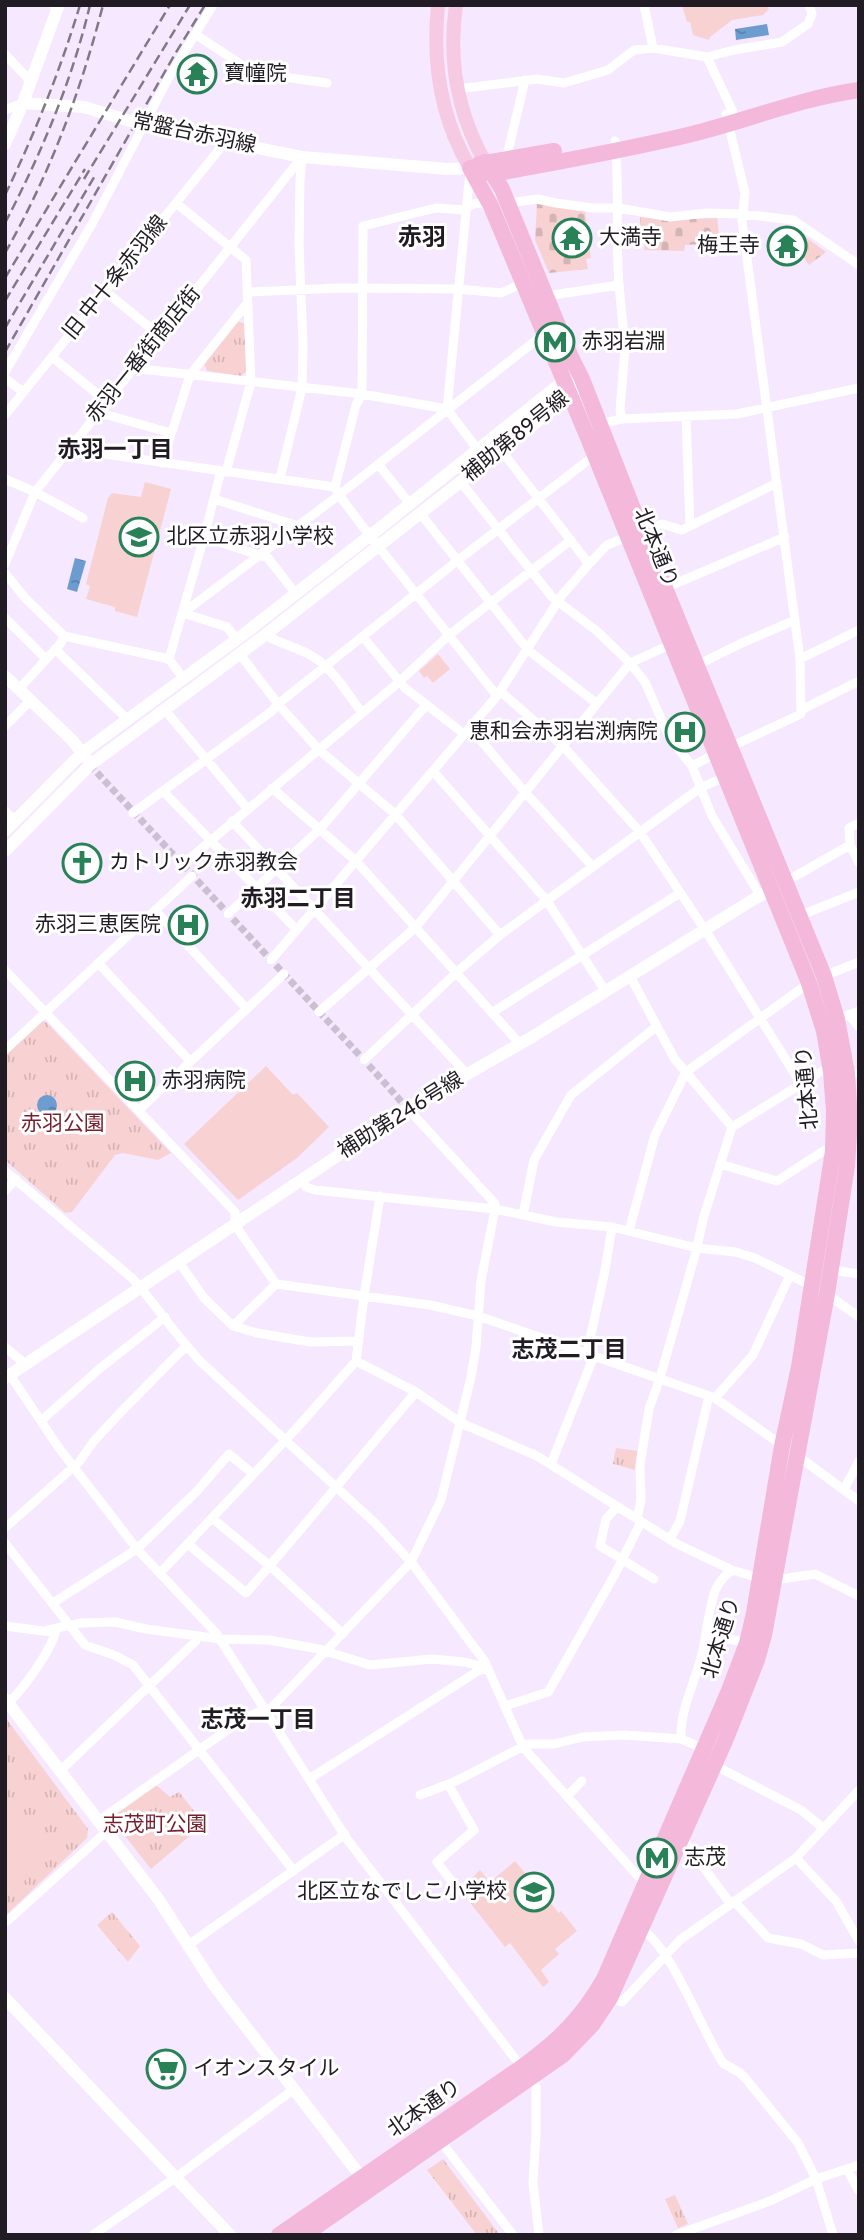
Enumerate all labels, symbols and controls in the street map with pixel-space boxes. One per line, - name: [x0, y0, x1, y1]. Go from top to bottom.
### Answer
- temple icon: 寶幢院: [176, 53, 218, 95]
- place label: 寶幢院: [224, 61, 287, 88]
- street label: 常盤台赤羽線: [130, 108, 258, 160]
- street label: 旧 中十条赤羽線: [58, 210, 174, 346]
- temple icon: 大満寺: [551, 217, 593, 259]
- district label: 赤羽: [398, 224, 446, 254]
- place label: 大満寺: [599, 225, 662, 252]
- temple icon: 梅王寺: [766, 225, 808, 267]
- place label: 梅王寺: [697, 233, 760, 260]
- street label: 赤羽一番街商店街: [81, 281, 207, 429]
- metro station icon: 赤羽岩淵: [534, 321, 576, 363]
- place label: 赤羽岩淵: [582, 329, 666, 356]
- street label: 補助第89号線: [457, 386, 575, 488]
- district label: 赤羽一丁目: [58, 437, 173, 466]
- street label: 北本通り: [627, 504, 683, 592]
- school or university icon: 北区立赤羽小学校: [118, 516, 160, 558]
- place label: 北区立赤羽小学校: [166, 524, 334, 551]
- hospital icon: 恵和会赤羽岩渕病院: [664, 711, 706, 753]
- place label: 恵和会赤羽岩渕病院: [469, 719, 658, 746]
- church icon: カトリック赤羽教会: [61, 842, 103, 884]
- place label: カトリック赤羽教会: [109, 850, 298, 877]
- district label: 赤羽二丁目: [241, 886, 356, 915]
- hospital icon: 赤羽三恵医院: [167, 904, 209, 946]
- place label: 赤羽三恵医院: [35, 912, 161, 939]
- street label: 北本通り: [791, 1045, 825, 1131]
- hospital icon: 赤羽病院: [114, 1060, 156, 1102]
- street label: 補助第246号線: [333, 1067, 469, 1165]
- place label: 赤羽病院: [162, 1068, 246, 1095]
- park label: 赤羽公園: [21, 1111, 105, 1138]
- district label: 志茂二丁目: [512, 1337, 627, 1366]
- street label: 北本通り: [697, 1594, 747, 1682]
- district label: 志茂一丁目: [201, 1707, 316, 1736]
- park label: 志茂町公園: [103, 1812, 208, 1839]
- metro station icon: 志茂: [636, 1837, 678, 1879]
- place label: 志茂: [684, 1845, 726, 1872]
- school or university icon: 北区立なでしこ小学校: [513, 1871, 555, 1913]
- place label: 北区立なでしこ小学校: [297, 1879, 507, 1906]
- supermarket icon: イオンスタイル: [145, 2048, 187, 2090]
- place label: イオンスタイル: [193, 2056, 340, 2083]
- street label: 北本通り: [383, 2074, 467, 2144]

